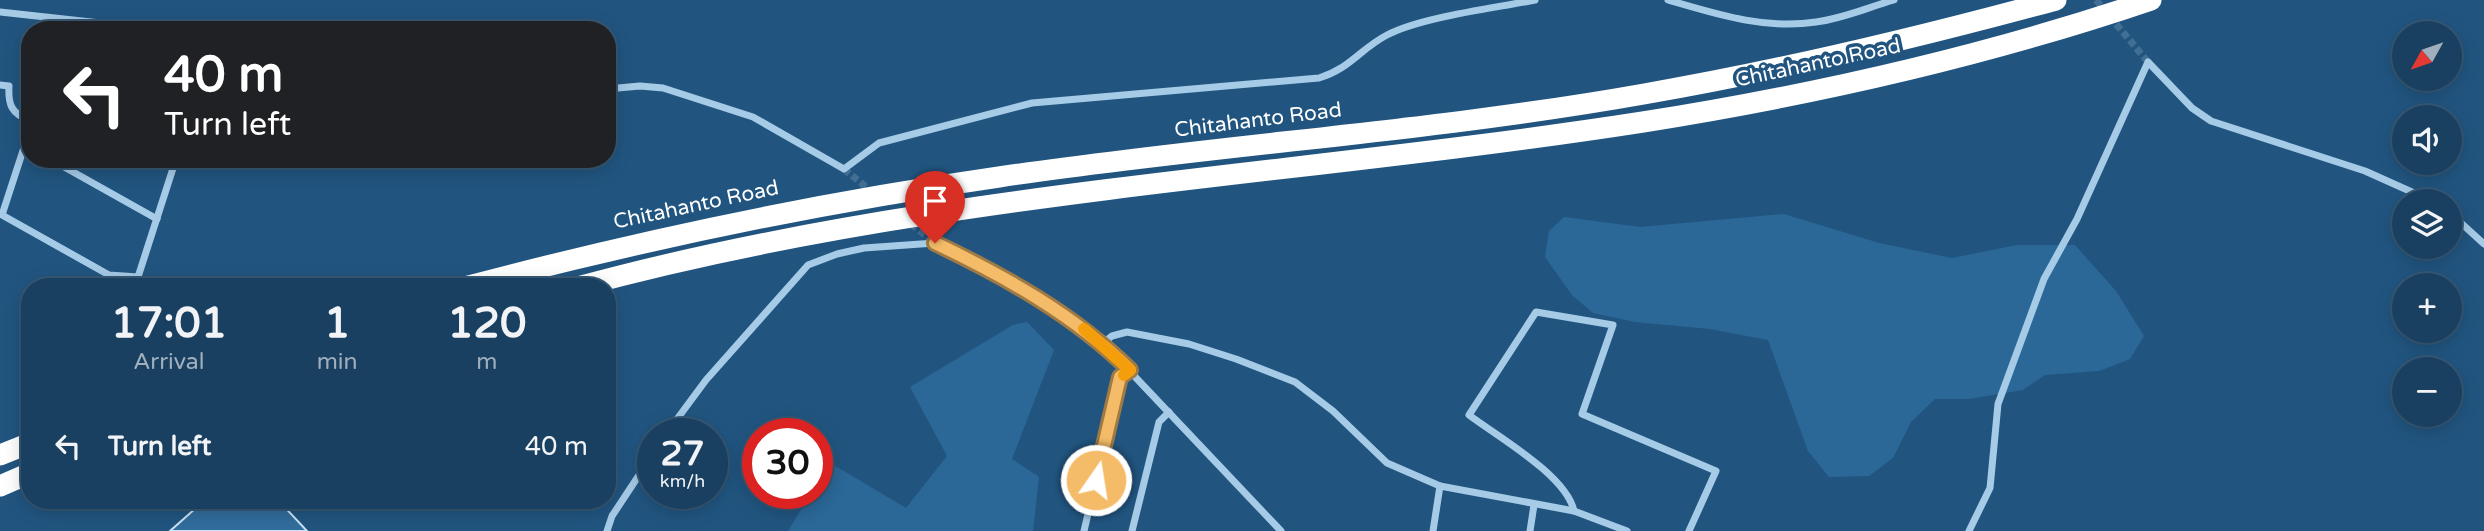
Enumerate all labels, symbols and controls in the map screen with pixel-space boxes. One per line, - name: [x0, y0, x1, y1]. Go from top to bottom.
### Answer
- north arrow: [2392, 21, 2462, 91]
- map controls: [2392, 21, 2462, 427]
- street label: Chitahanto Road: [1733, 33, 1903, 93]
- text: 40 m: [164, 46, 283, 105]
- icon: left: [49, 49, 140, 140]
- street label: Chitahanto Road: [1173, 97, 1343, 143]
- button: sound: [2392, 105, 2462, 175]
- text: Turn left: [164, 106, 291, 144]
- pin: [905, 171, 965, 243]
- street label: Chitahanto Road: [611, 175, 781, 235]
- icon: arrive: [916, 182, 954, 220]
- button: layers: [2392, 189, 2462, 259]
- button: +: [2392, 273, 2462, 343]
- text: 17:01: [111, 298, 227, 349]
- text: 1: [324, 298, 350, 349]
- text: 120: [447, 298, 526, 349]
- text: Arrival: [133, 348, 204, 376]
- text: min: [317, 348, 358, 376]
- text: m: [476, 348, 497, 376]
- button: −: [2392, 357, 2462, 427]
- speed limit sign: 30: [742, 418, 833, 509]
- icon: left: [49, 427, 87, 465]
- text: Turn left: [108, 431, 211, 462]
- text: 40 m: [525, 431, 588, 462]
- text: 27: [661, 433, 704, 475]
- position arrow: [1059, 443, 1133, 517]
- text: km/h: [660, 470, 705, 492]

